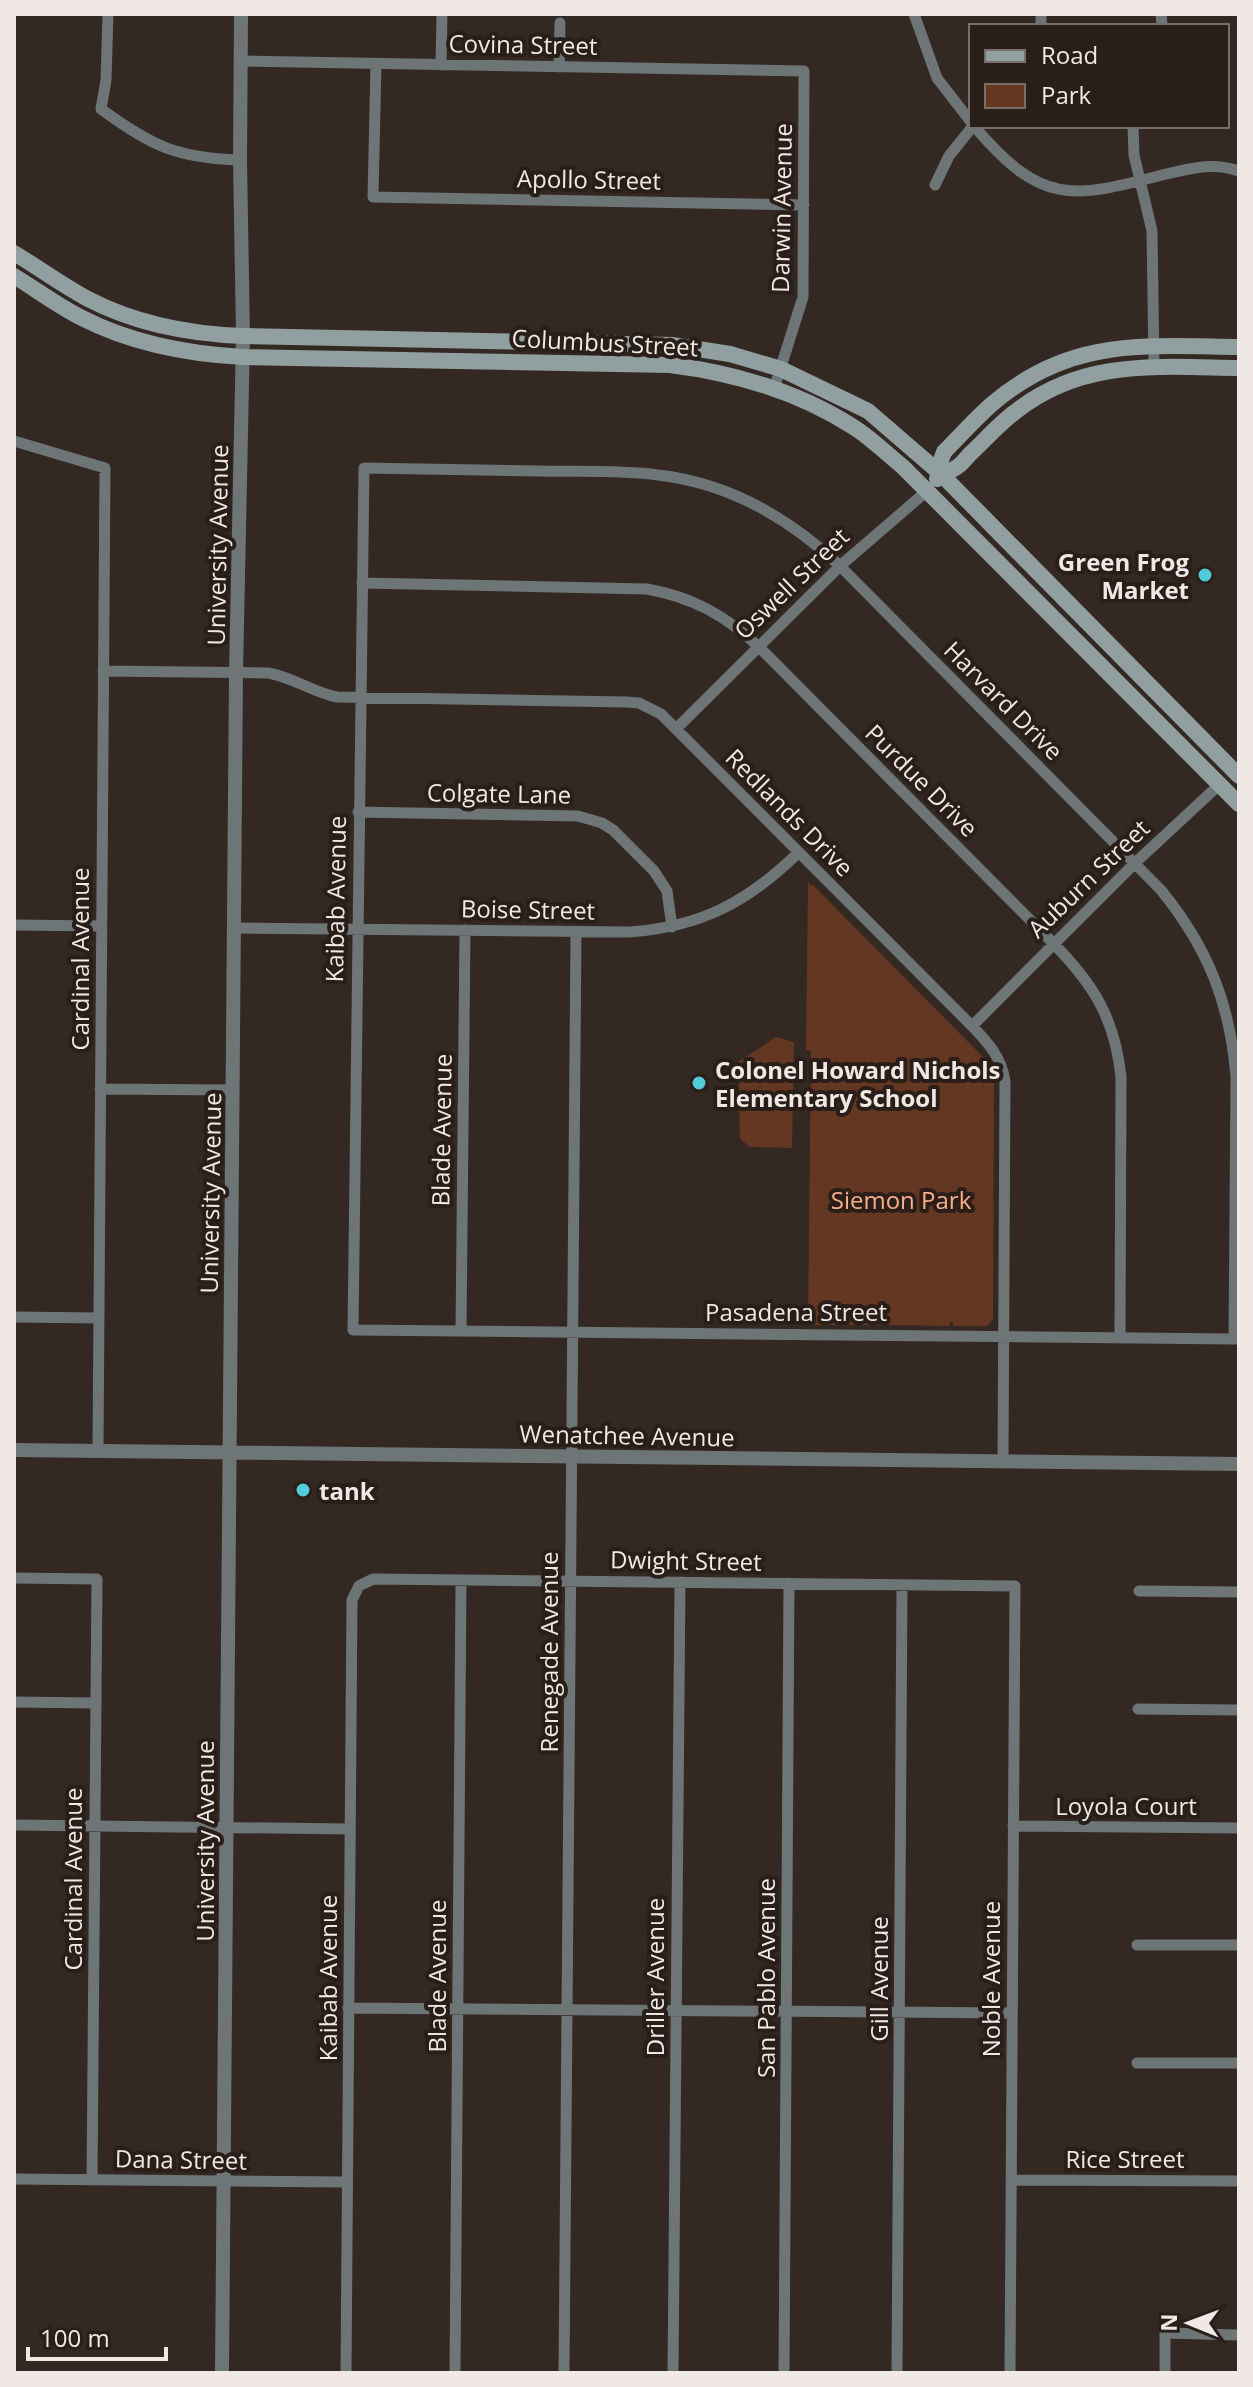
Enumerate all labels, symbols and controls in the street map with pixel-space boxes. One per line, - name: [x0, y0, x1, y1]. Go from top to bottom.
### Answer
- legend: [969, 24, 1229, 128]
- street label: Covina Street: [448, 26, 598, 62]
- text: Road: [1041, 38, 1098, 71]
- text: Park: [1041, 78, 1092, 111]
- street label: Darwin Avenue: [763, 123, 799, 293]
- street label: Apollo Street: [517, 161, 661, 197]
- street label: Columbus Street: [511, 321, 699, 363]
- street label: University Avenue: [199, 444, 235, 646]
- street label: Oswell Street: [726, 520, 856, 646]
- place label: Green Frog Market: [1058, 545, 1189, 606]
- marker: Green Frog Market: [1196, 566, 1214, 584]
- street label: Harvard Drive: [937, 633, 1071, 767]
- street label: Purdue Drive: [858, 716, 986, 844]
- street label: Redlands Drive: [719, 741, 861, 883]
- street label: Colgate Lane: [427, 775, 571, 811]
- street label: Auburn Street: [1020, 812, 1156, 944]
- street label: Kaibab Avenue: [317, 815, 353, 983]
- street label: Cardinal Avenue: [63, 868, 96, 1050]
- street label: Boise Street: [461, 891, 595, 927]
- street label: Blade Avenue: [423, 1053, 459, 1207]
- place label: Colonel Howard Nichols Elementary School: [715, 1053, 1001, 1114]
- marker: Colonel Howard Nichols Elementary School: [690, 1074, 708, 1092]
- street label: University Avenue: [192, 1092, 228, 1294]
- park label: Siemon Park: [831, 1183, 972, 1216]
- street label: Pasadena Street: [705, 1295, 887, 1328]
- street label: Wenatchee Avenue: [519, 1417, 735, 1453]
- place label: tank: [319, 1474, 375, 1507]
- marker: tank: [294, 1481, 312, 1499]
- street label: Dwight Street: [610, 1542, 762, 1578]
- street label: Renegade Avenue: [532, 1552, 565, 1752]
- street label: University Avenue: [188, 1740, 221, 1942]
- street label: Cardinal Avenue: [56, 1788, 89, 1970]
- street label: Loyola Court: [1055, 1789, 1197, 1822]
- street label: San Pablo Avenue: [749, 1878, 782, 2078]
- street label: Kaibab Avenue: [311, 1895, 344, 2061]
- street label: Driller Avenue: [638, 1898, 671, 2056]
- street label: Blade Avenue: [420, 1900, 453, 2052]
- street label: Noble Avenue: [974, 1901, 1007, 2057]
- street label: Gill Avenue: [862, 1916, 895, 2042]
- street label: Dana Street: [115, 2141, 247, 2177]
- street label: Rice Street: [1065, 2142, 1185, 2175]
- north arrow: [1149, 2283, 1229, 2363]
- scale bar: [28, 2311, 166, 2361]
- text: N: [1153, 2313, 1183, 2332]
- text: 100 m: [40, 2321, 110, 2354]

